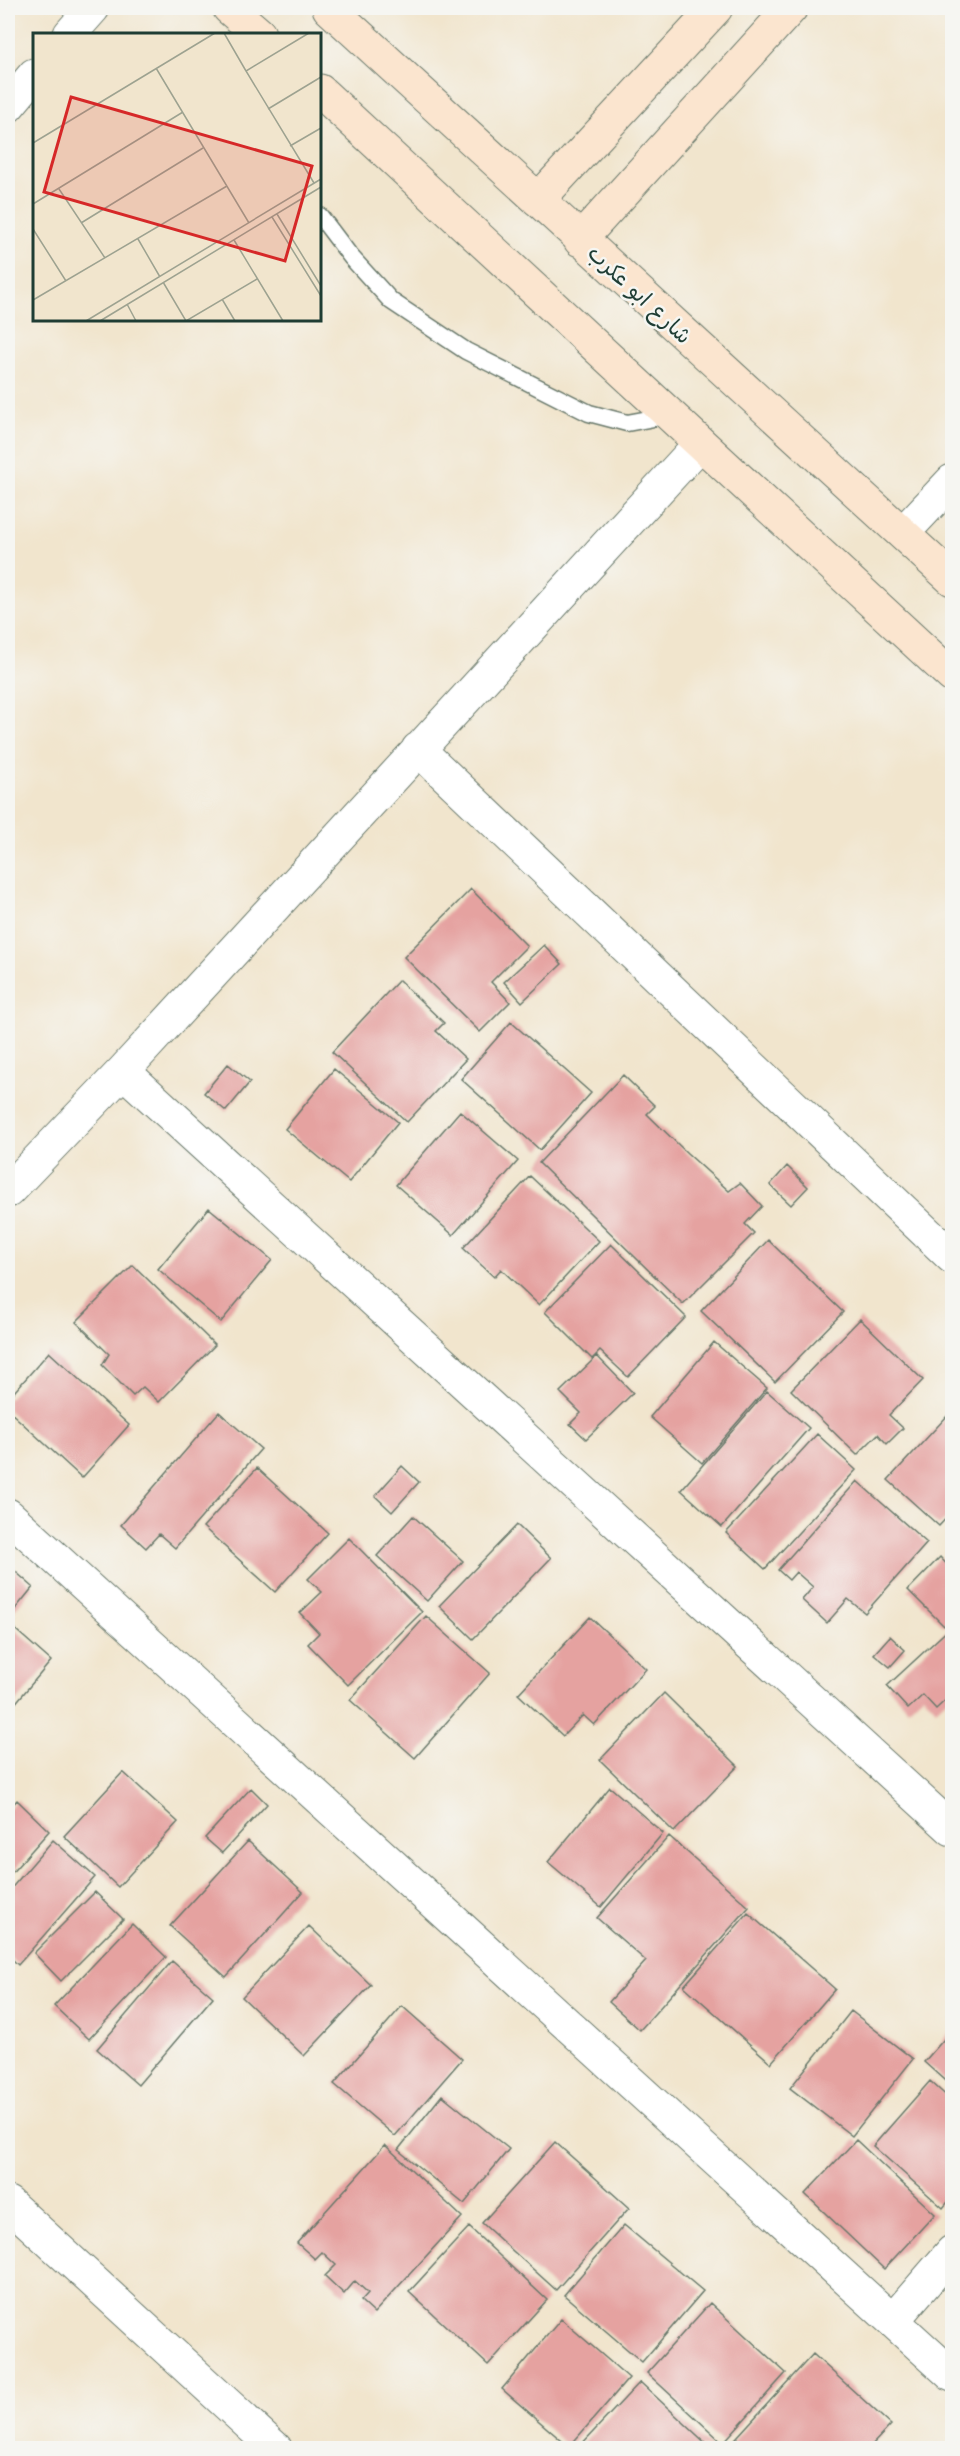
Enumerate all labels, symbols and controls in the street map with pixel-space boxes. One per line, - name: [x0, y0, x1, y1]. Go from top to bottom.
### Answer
- inset map: [33, 33, 321, 321]
- street label: شارع ابو عكرب: [581, 240, 697, 351]

